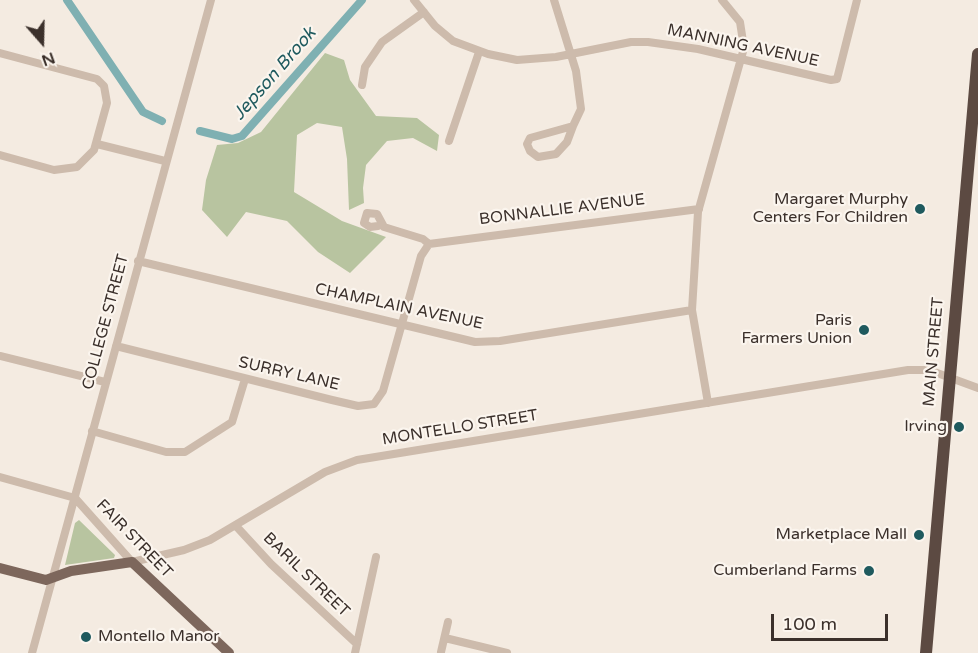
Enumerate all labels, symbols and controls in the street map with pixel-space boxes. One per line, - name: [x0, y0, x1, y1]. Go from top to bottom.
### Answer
- north arrow: [12, 12, 72, 72]
- street label: MANNING AVENUE: [665, 21, 821, 71]
- water label: Jepson Brook: [229, 23, 321, 125]
- text: N: [39, 47, 58, 71]
- street label: BONNALLIE AVENUE: [478, 190, 646, 230]
- place label: Margaret Murphy Centers For Children: [753, 190, 908, 228]
- marker: Margaret Murphy Centers For Children: [913, 202, 927, 216]
- street label: COLLEGE STREET: [79, 252, 133, 392]
- street label: CHAMPLAIN AVENUE: [313, 280, 485, 334]
- street label: MAIN STREET: [920, 297, 948, 407]
- place label: Paris Farmers Union: [742, 311, 852, 349]
- marker: Paris Farmers Union: [857, 323, 871, 337]
- street label: SURRY LANE: [237, 353, 341, 395]
- street label: MONTELLO STREET: [381, 406, 539, 450]
- place label: Irving: [904, 417, 947, 437]
- marker: Irving: [952, 420, 966, 434]
- street label: FAIR STREET: [92, 496, 176, 582]
- place label: Marketplace Mall: [776, 525, 907, 545]
- marker: Marketplace Mall: [912, 528, 926, 542]
- street label: BARIL STREET: [259, 529, 353, 621]
- place label: Cumberland Farms: [713, 561, 857, 581]
- marker: Cumberland Farms: [862, 564, 876, 578]
- scale bar: [774, 602, 891, 640]
- text: 100 m: [782, 613, 837, 635]
- place label: Montello Manor: [98, 627, 219, 647]
- marker: Montello Manor: [79, 630, 93, 644]

